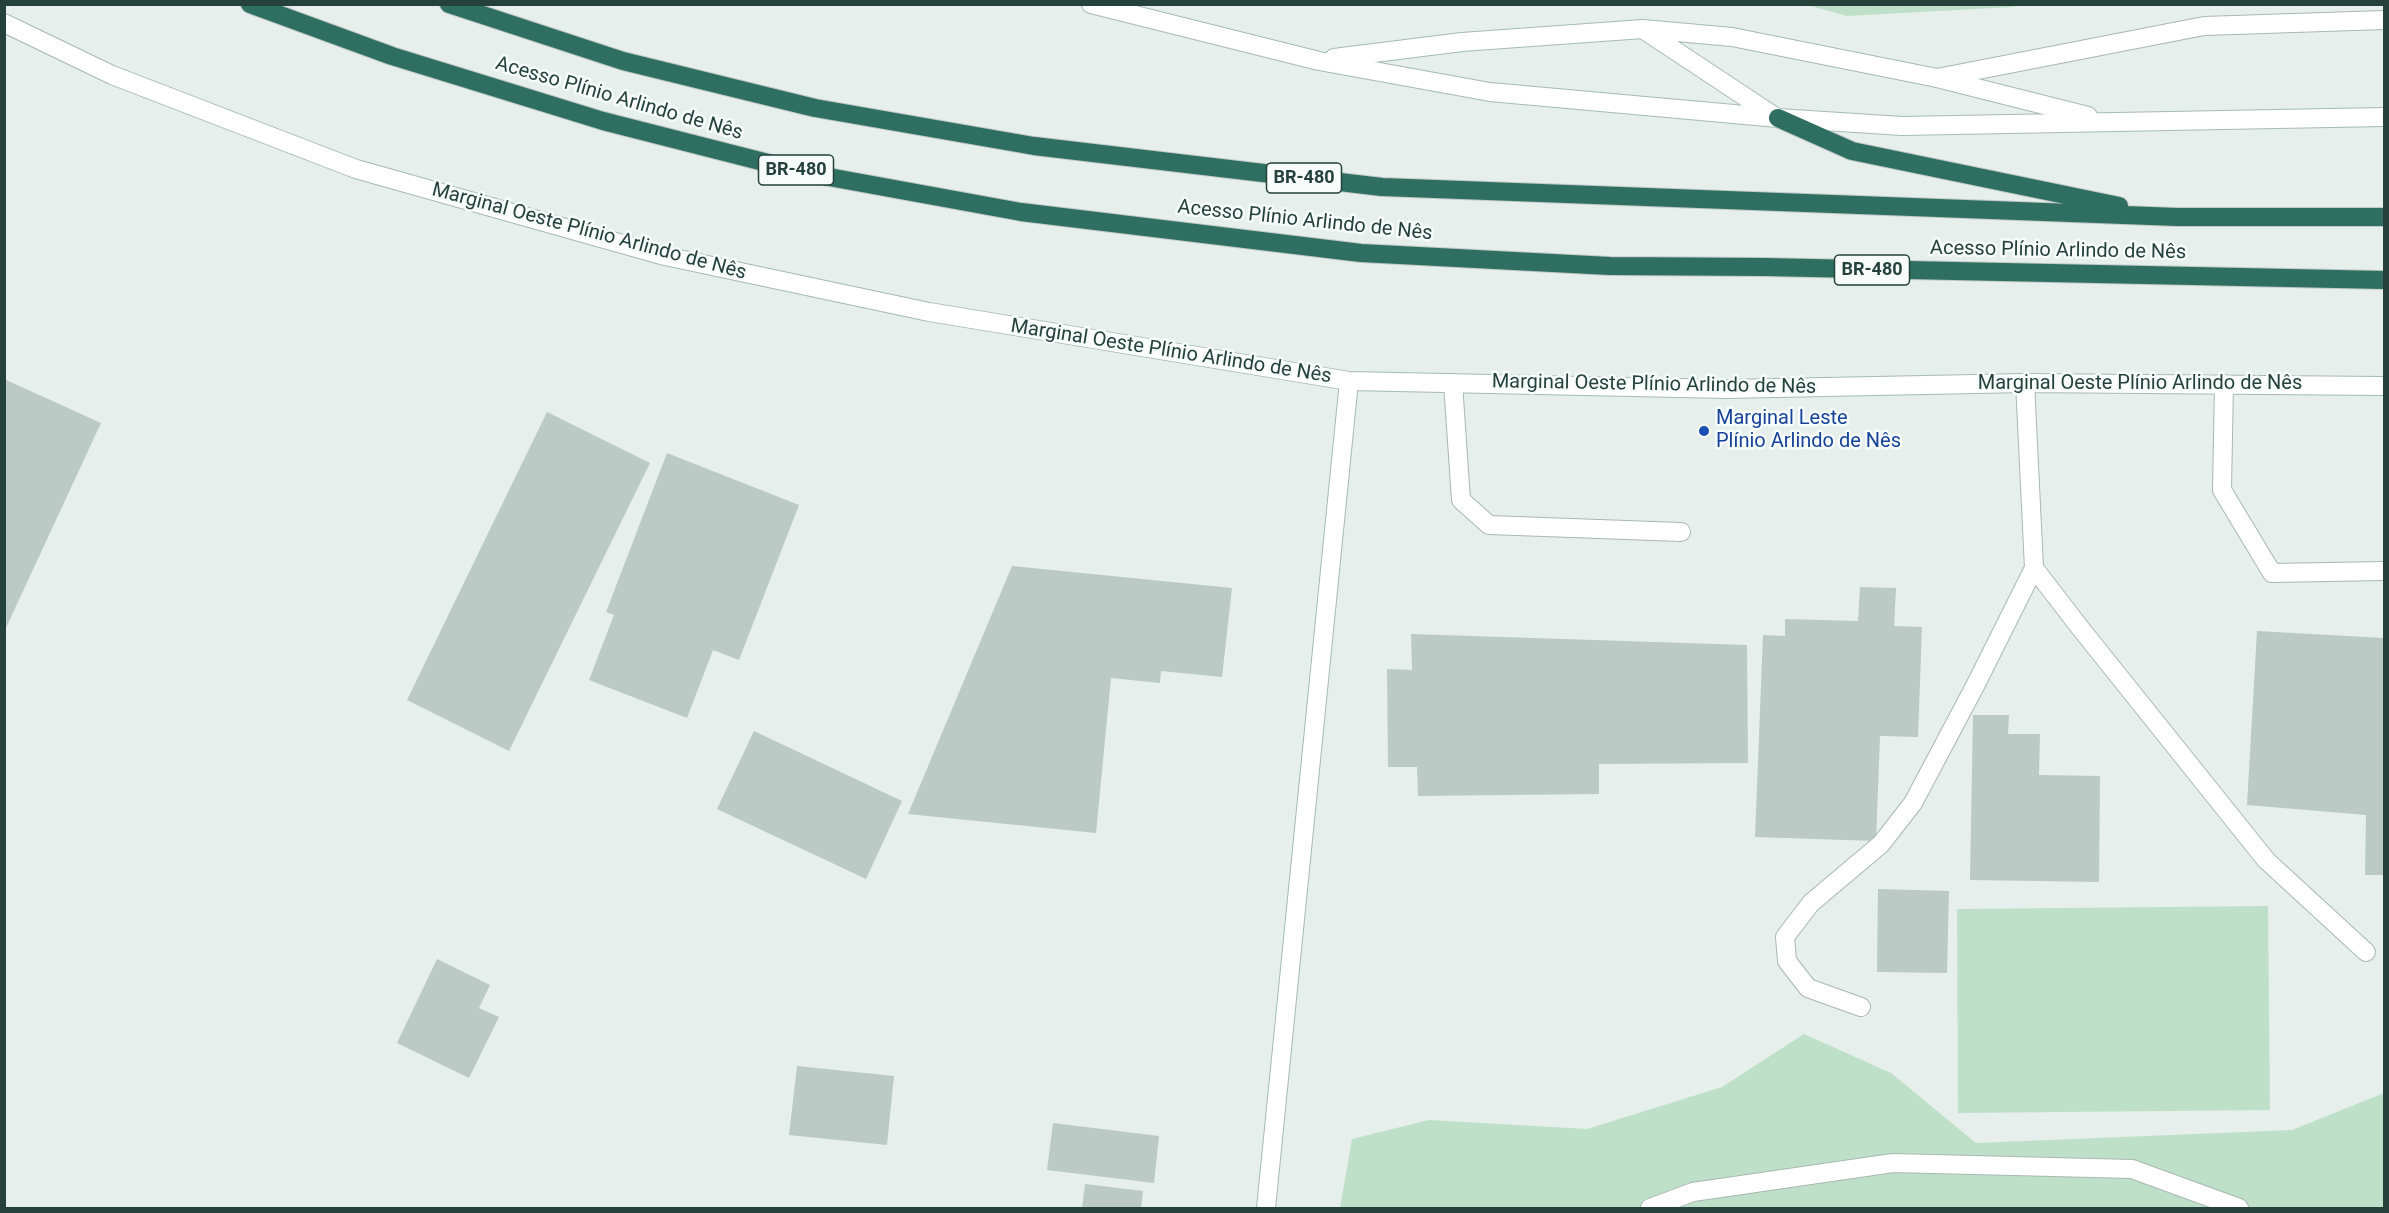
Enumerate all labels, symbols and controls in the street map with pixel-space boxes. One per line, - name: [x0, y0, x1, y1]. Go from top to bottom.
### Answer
- street label: Acesso Plínio Arlindo de Nês: [493, 52, 745, 146]
- road number: BR-480: [758, 155, 834, 185]
- road number: BR-480: [1266, 163, 1342, 193]
- street label: Marginal Oeste Plínio Arlindo de Nês: [429, 178, 749, 286]
- street label: Acesso Plínio Arlindo de Nês: [1176, 196, 1434, 246]
- street label: Acesso Plínio Arlindo de Nês: [1930, 237, 2186, 265]
- road number: BR-480: [1834, 255, 1910, 285]
- street label: Marginal Oeste Plínio Arlindo de Nês: [1009, 315, 1333, 389]
- street label: Marginal Oeste Plínio Arlindo de Nês: [1492, 370, 1816, 400]
- street label: Marginal Oeste Plínio Arlindo de Nês: [1978, 372, 2302, 396]
- place label: Marginal Leste Plínio Arlindo de Nês: [1716, 407, 1901, 454]
- marker: Marginal Leste Plínio Arlindo de Nês: [1697, 424, 1711, 438]

